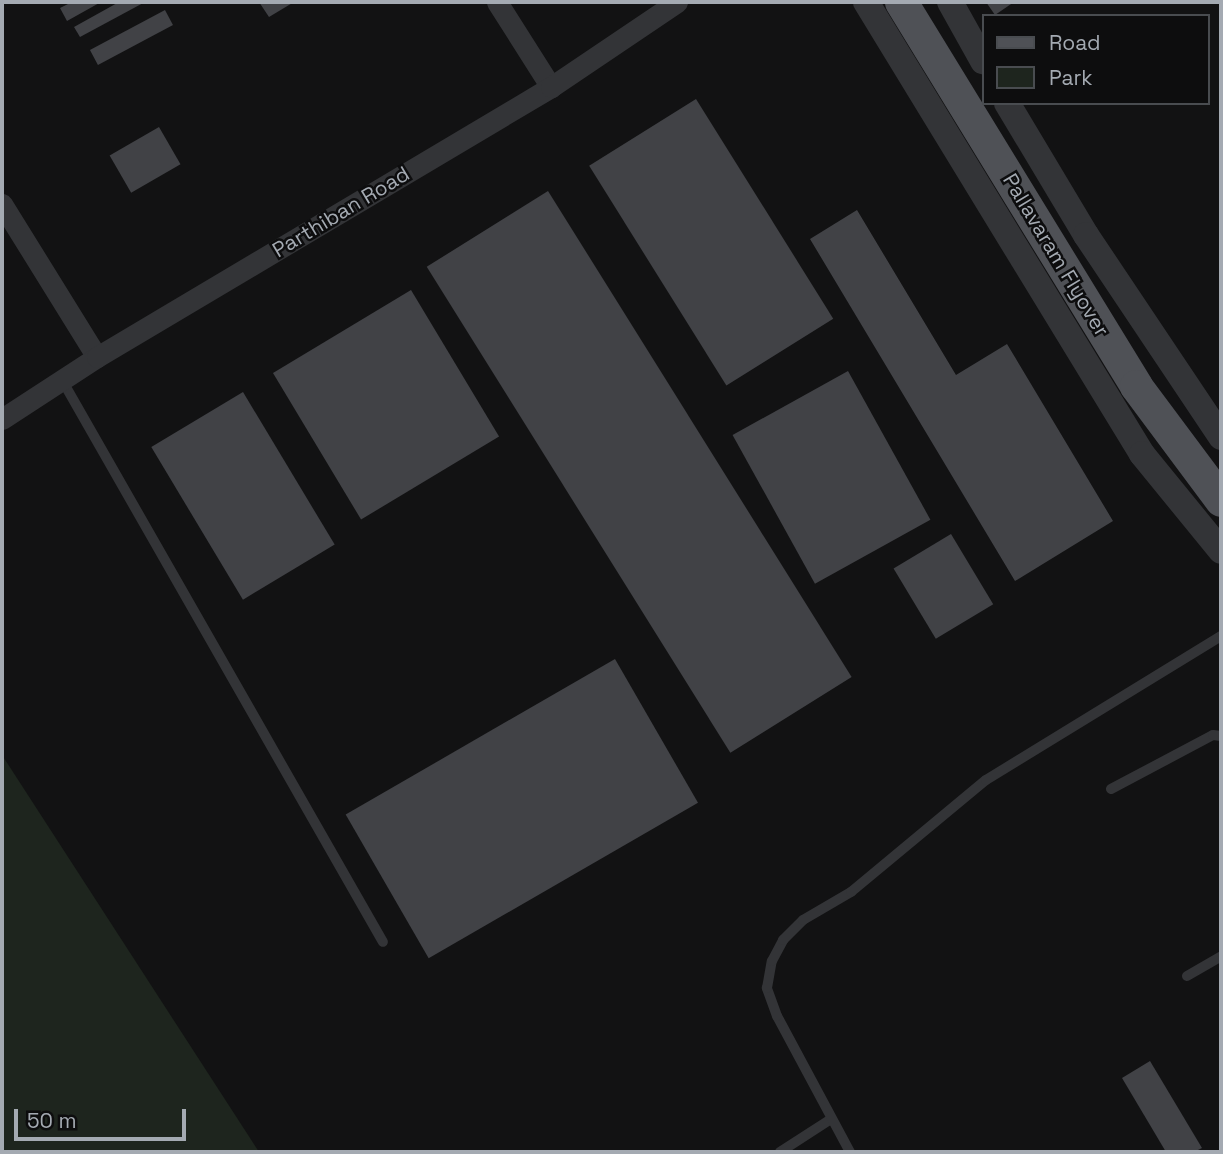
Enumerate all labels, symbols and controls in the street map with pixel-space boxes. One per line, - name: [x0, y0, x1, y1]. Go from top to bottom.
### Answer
- legend: [982, 14, 1209, 105]
- text: Road: [1049, 29, 1101, 56]
- text: Park: [1049, 64, 1093, 91]
- street label: Parthiban Road: [268, 161, 414, 263]
- street label: Pallavaram Flyover: [997, 169, 1115, 341]
- scale bar: [18, 1094, 189, 1138]
- text: 50 m: [27, 1107, 77, 1134]

